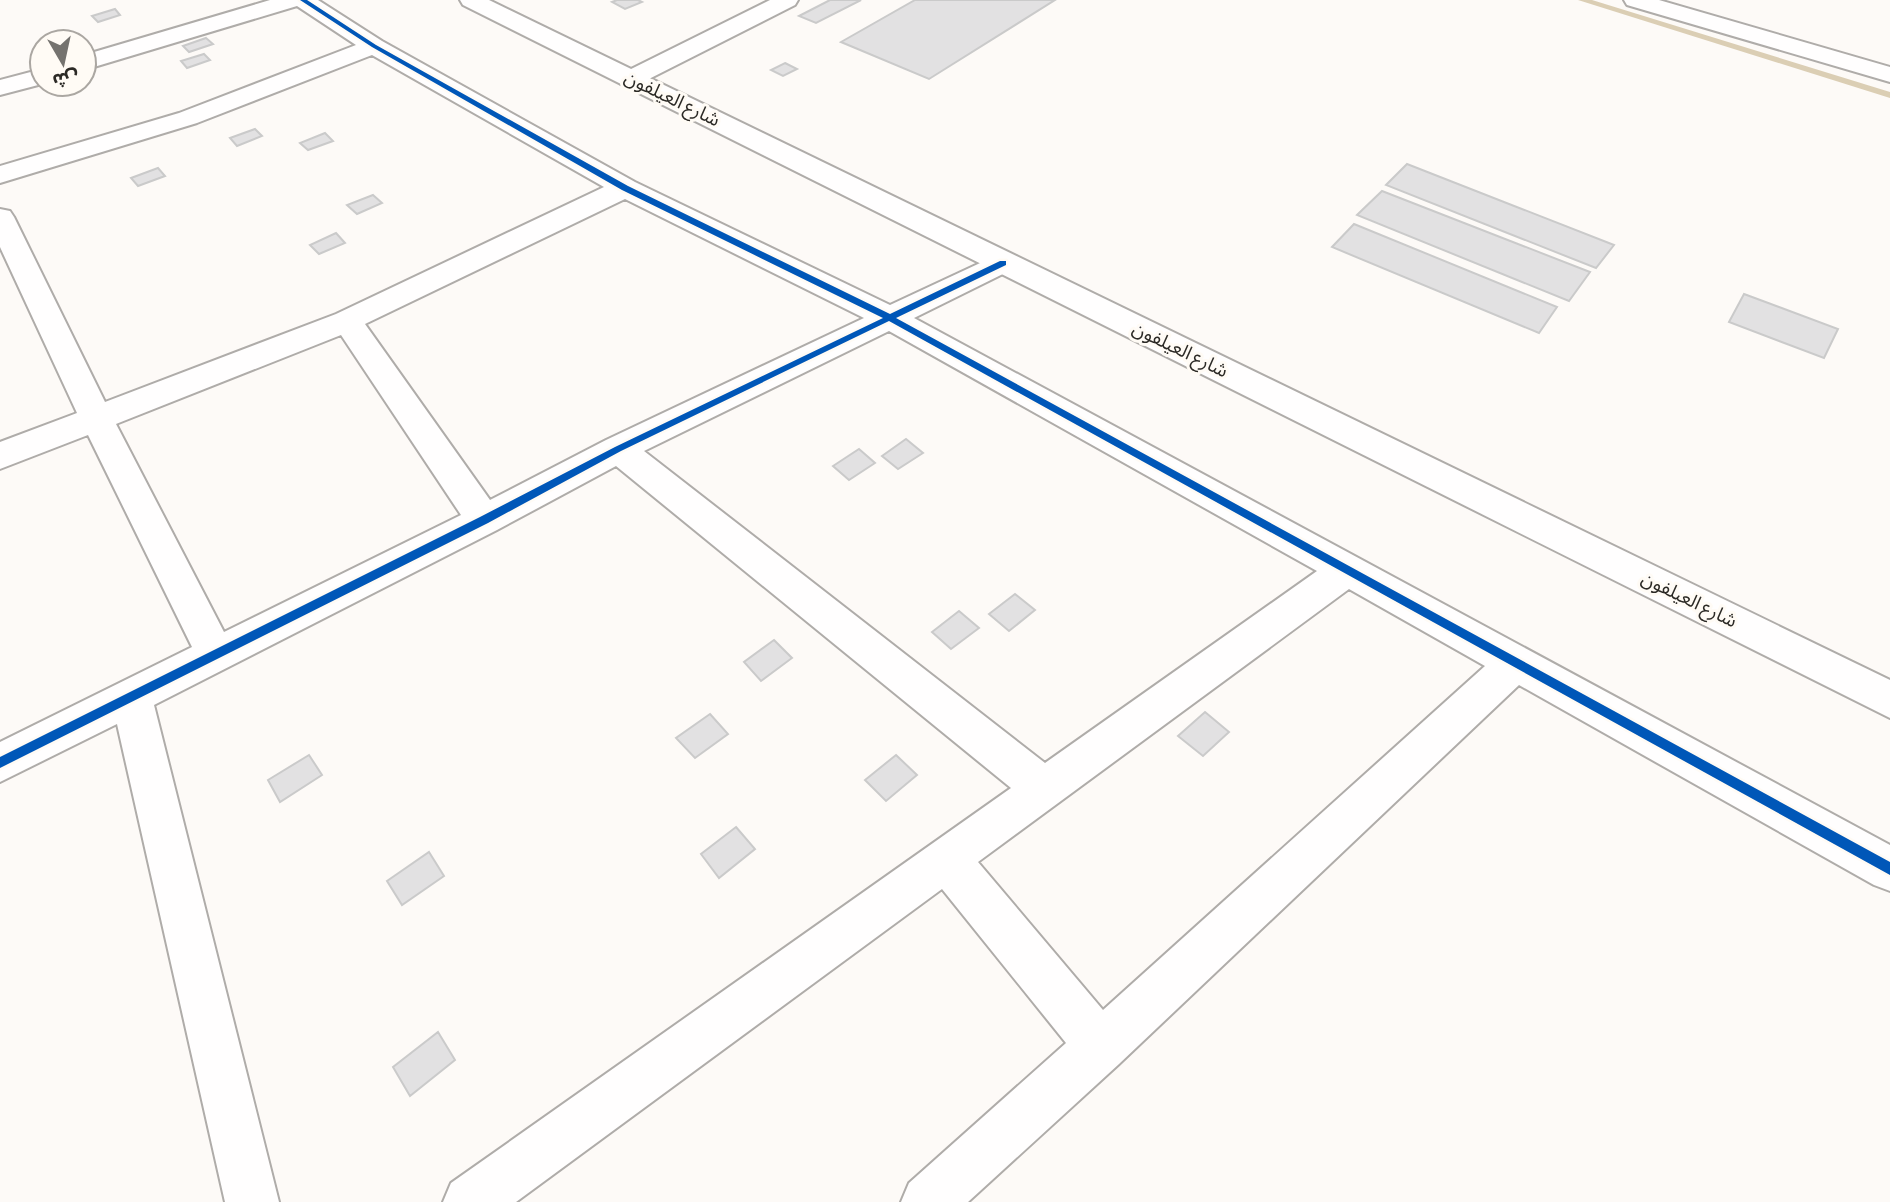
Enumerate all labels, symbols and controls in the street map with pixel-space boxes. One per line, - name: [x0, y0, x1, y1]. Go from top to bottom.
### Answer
- north arrow: [28, 28, 98, 98]
- text: ش: [51, 67, 80, 90]
- street label: شارع العيلفون: [620, 68, 723, 133]
- street label: شارع العيلفون: [1128, 319, 1231, 384]
- street label: شارع العيلفون: [1637, 569, 1740, 634]

